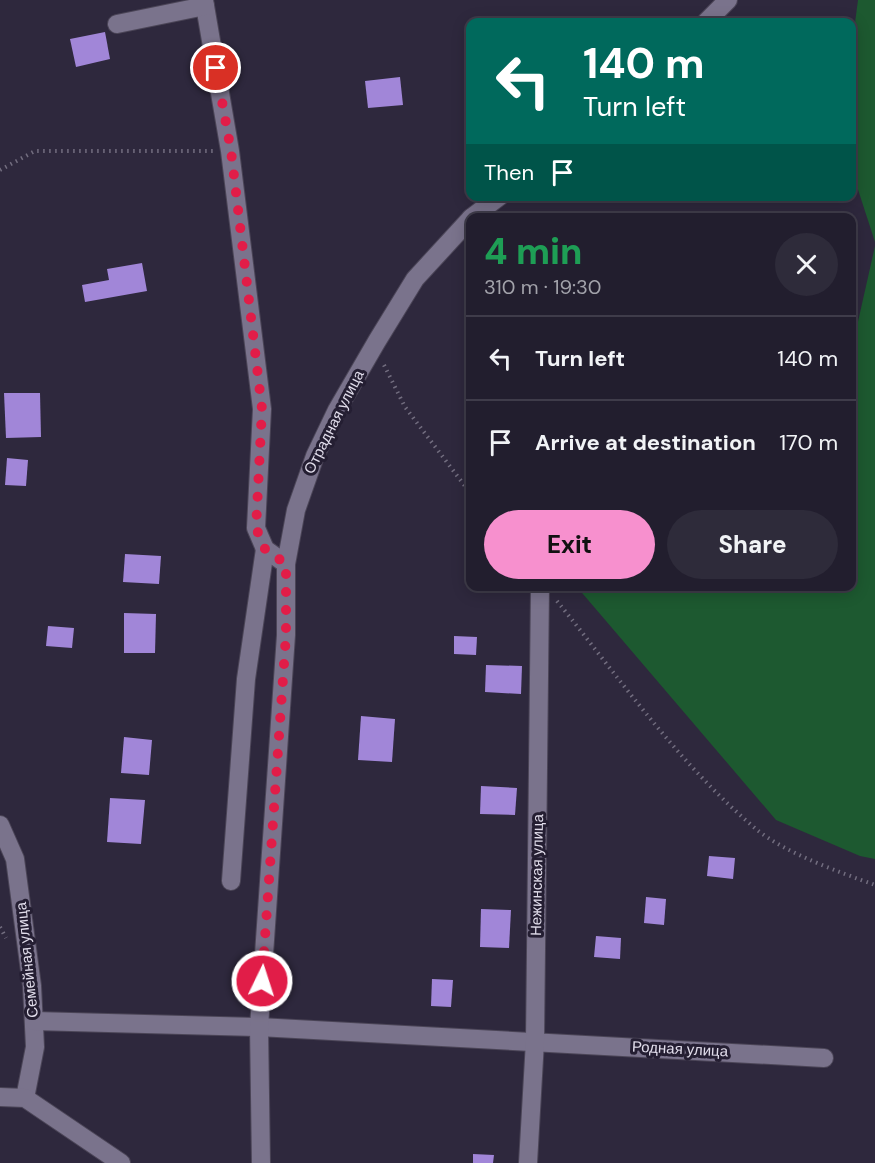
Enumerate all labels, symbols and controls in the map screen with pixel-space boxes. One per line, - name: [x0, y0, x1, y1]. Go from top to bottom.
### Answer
- text: 140 m: [583, 36, 705, 91]
- pin: [190, 42, 241, 93]
- icon: left: [484, 42, 562, 120]
- icon: arrive: [199, 51, 232, 84]
- text: Turn left: [583, 89, 686, 124]
- icon: arrive: [546, 156, 579, 189]
- text: Then: [484, 158, 534, 187]
- text: 4 min: [484, 228, 582, 275]
- button: close: [775, 233, 838, 296]
- text: 310 m · 19:30: [484, 274, 601, 300]
- icon: left: [484, 342, 517, 375]
- text: Turn left: [535, 344, 625, 373]
- text: 140 m: [777, 344, 838, 373]
- street label: Отрадная улица: [299, 366, 369, 477]
- icon: arrive: [484, 426, 517, 459]
- text: Arrive at destination: [535, 428, 756, 457]
- text: 170 m: [779, 428, 838, 457]
- button: Exit: [484, 510, 655, 579]
- button: Share: [667, 510, 838, 579]
- street label: Нежинская улица: [526, 813, 548, 936]
- street label: Семейная улица: [11, 901, 43, 1019]
- position arrow: [230, 949, 294, 1013]
- street label: Родная улица: [631, 1036, 729, 1062]

